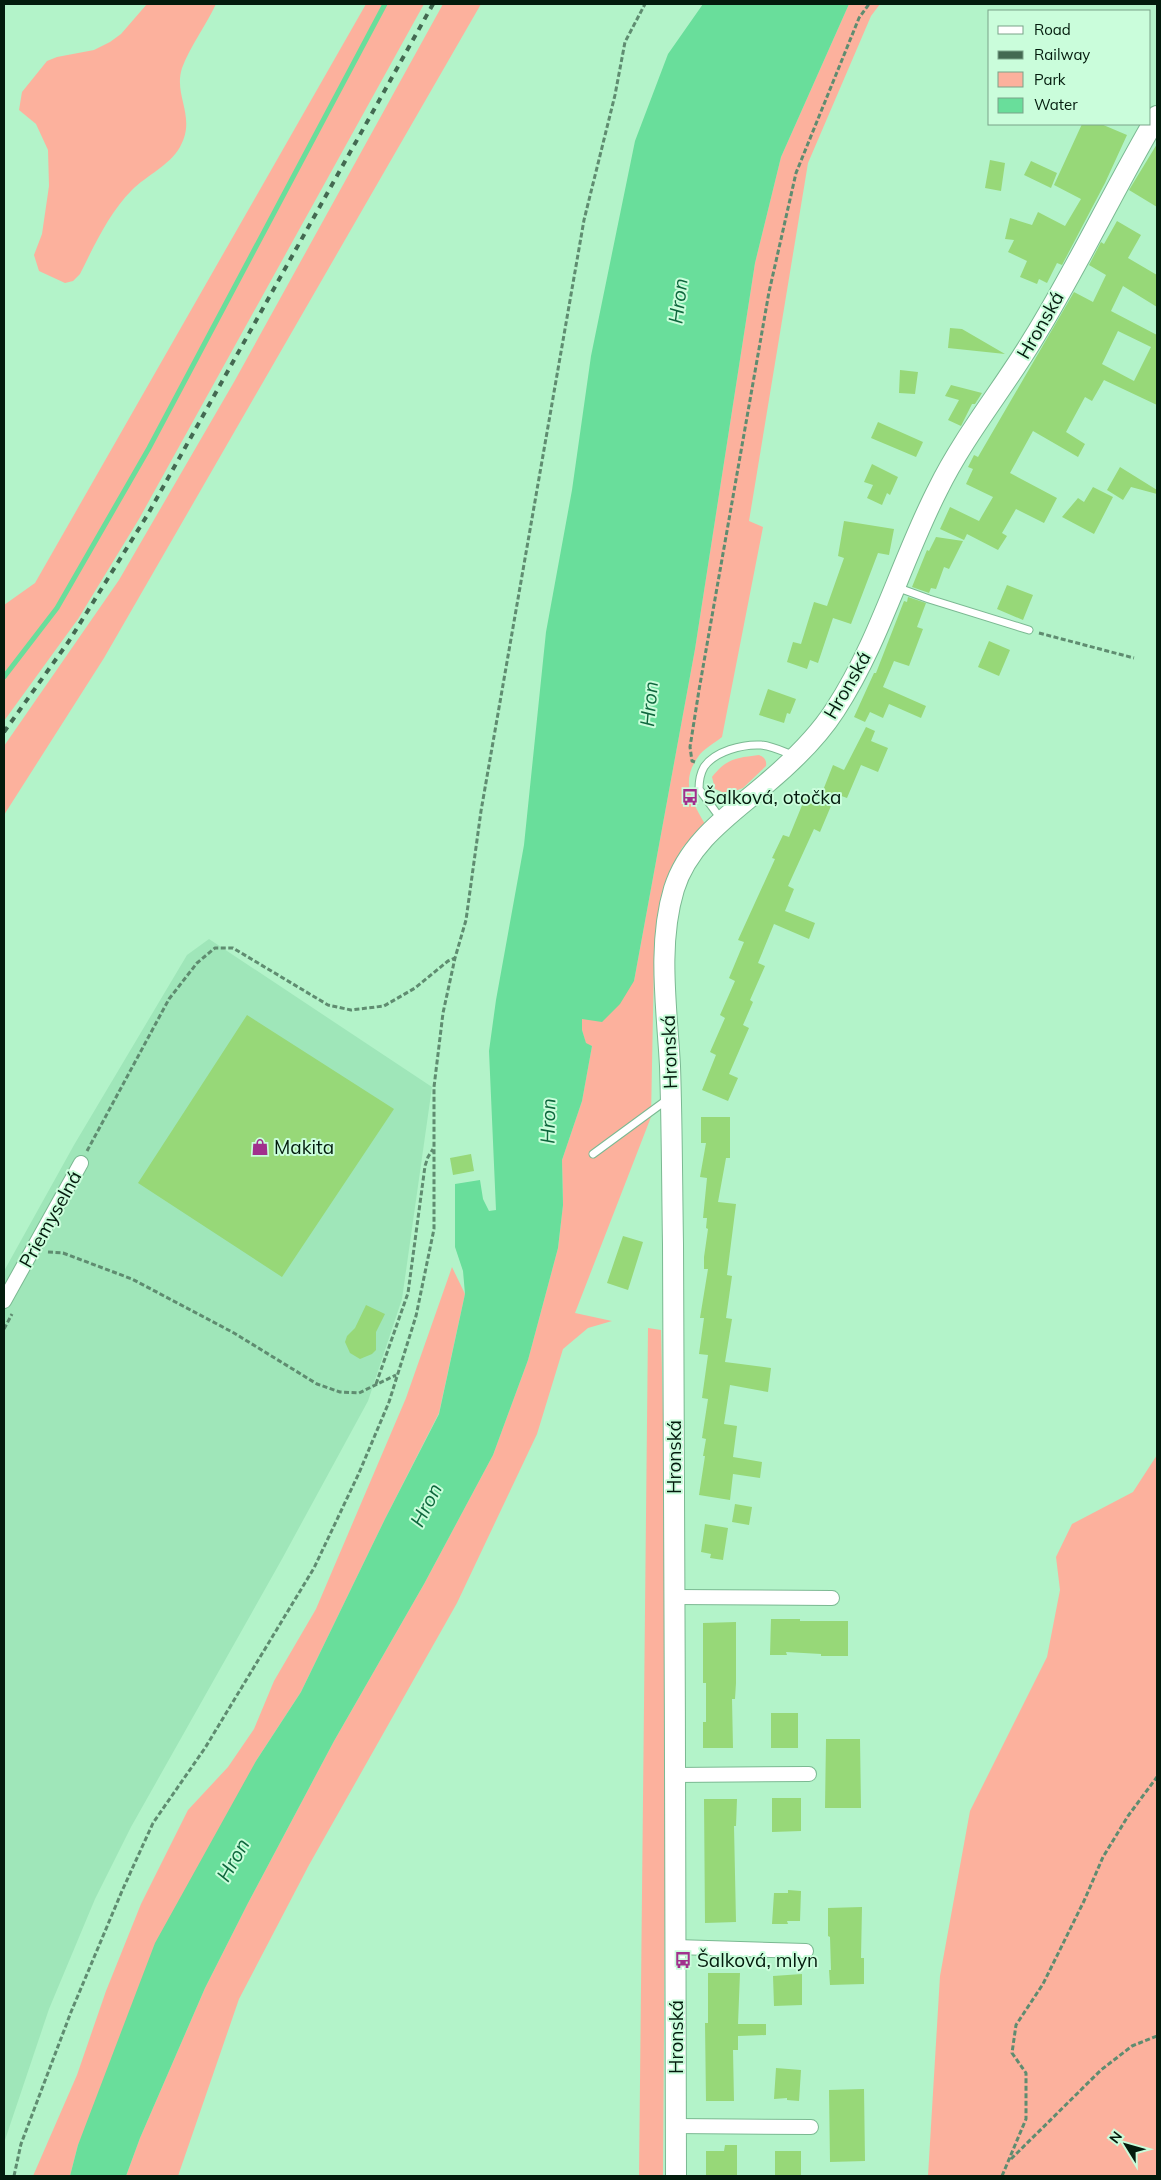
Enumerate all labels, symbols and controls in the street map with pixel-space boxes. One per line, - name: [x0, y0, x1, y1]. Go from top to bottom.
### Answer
- legend: [988, 10, 1151, 125]
- text: Road: [1034, 20, 1071, 39]
- text: Railway: [1034, 45, 1090, 64]
- text: Park: [1034, 70, 1066, 89]
- text: Water: [1034, 95, 1078, 114]
- water label: Hron: [662, 277, 693, 325]
- street label: Hronská: [1011, 287, 1069, 363]
- street label: Hronská: [818, 647, 876, 723]
- water label: Hron: [634, 680, 663, 728]
- place label: Šalková, otočka: [704, 785, 841, 809]
- bus stop icon: Šalková, otočka: [680, 787, 700, 807]
- street label: Hronská: [656, 1015, 682, 1089]
- water label: Hron: [535, 1098, 560, 1144]
- place label: Makita: [274, 1135, 334, 1159]
- shop icon: Makita: [250, 1137, 270, 1157]
- street label: Priemyselná: [14, 1166, 86, 1272]
- street label: Hronská: [662, 1420, 686, 1494]
- water label: Hron: [404, 1479, 447, 1531]
- water label: Hron: [211, 1834, 255, 1886]
- place label: Šalková, mlyn: [697, 1948, 818, 1972]
- bus stop icon: Šalková, mlyn: [673, 1950, 693, 1970]
- street label: Hronská: [664, 2000, 688, 2074]
- north arrow: [1101, 2120, 1151, 2170]
- text: N: [1105, 2128, 1126, 2147]

